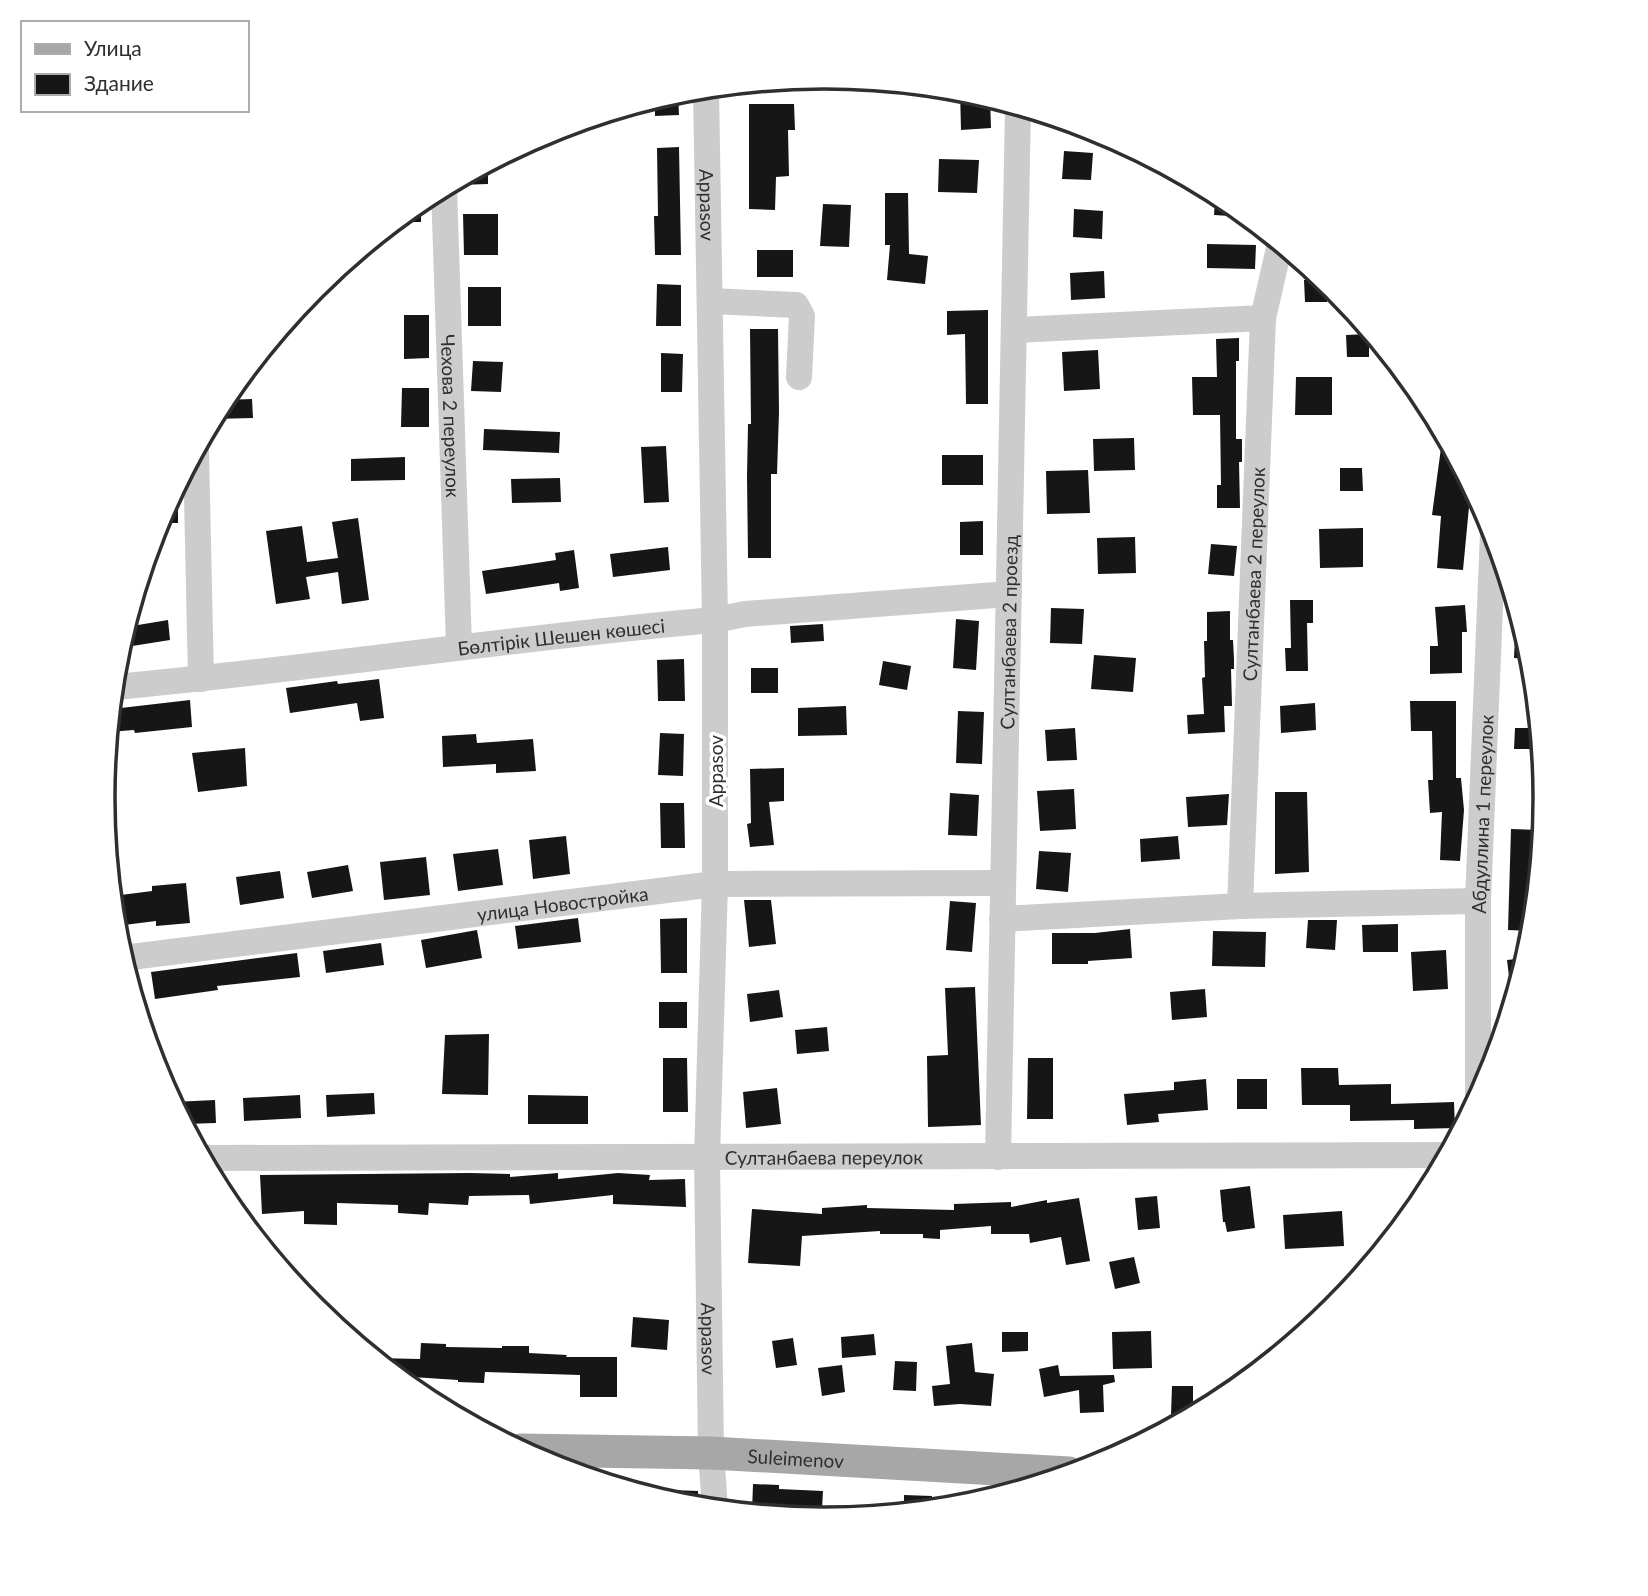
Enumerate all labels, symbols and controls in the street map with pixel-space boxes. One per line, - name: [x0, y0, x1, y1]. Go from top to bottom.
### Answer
- legend: [21, 21, 248, 112]
- text: Улица: [84, 35, 142, 60]
- text: Здание: [84, 70, 154, 95]
- street label: Appasov: [696, 169, 720, 241]
- street label: Чехова 2 переулок: [437, 334, 466, 498]
- street label: Султанбаева 2 переулок: [1237, 467, 1269, 682]
- street label: Султанбаева 2 проезд: [995, 534, 1021, 730]
- street label: Бөлтірік Шешен көшесі: [456, 613, 666, 659]
- street label: Абдуллина 1 переулок: [1466, 714, 1497, 914]
- street label: Appasov: [704, 735, 727, 807]
- street label: улица Новостройка: [476, 881, 650, 925]
- street label: Султанбаева переулок: [725, 1145, 923, 1168]
- street label: Appasov: [697, 1303, 721, 1375]
- street label: Suleimenov: [747, 1444, 845, 1472]

